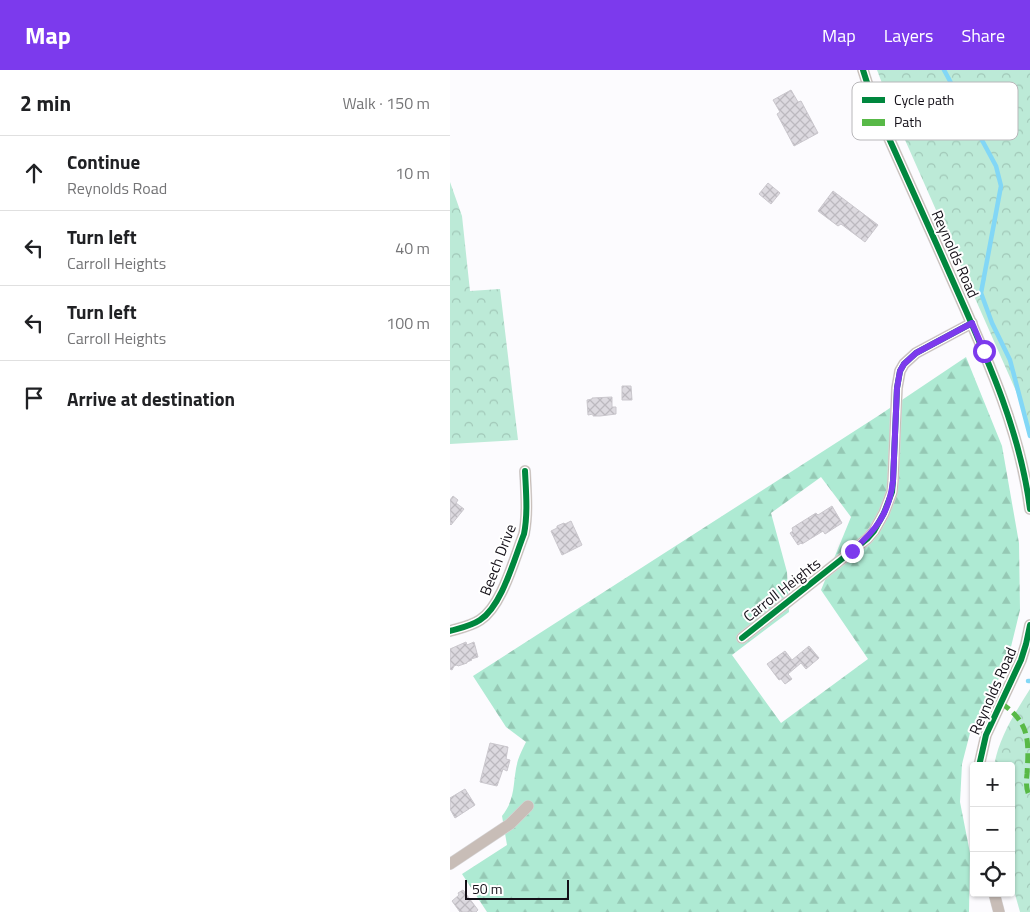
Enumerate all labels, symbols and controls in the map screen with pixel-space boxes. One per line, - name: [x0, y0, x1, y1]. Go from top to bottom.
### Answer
- text: Map: [25, 17, 71, 53]
- text: Map: [822, 22, 856, 49]
- text: Layers: [884, 22, 933, 49]
- text: Share: [961, 22, 1005, 49]
- legend: [852, 82, 1018, 140]
- text: 2 min: [20, 87, 71, 119]
- text: Cycle path: [894, 89, 954, 110]
- text: Walk · 150 m: [342, 91, 430, 115]
- text: Path: [894, 111, 922, 132]
- text: Continue: [67, 147, 140, 176]
- icon: ahead: [20, 159, 48, 187]
- text: 10 m: [395, 161, 430, 185]
- text: Reynolds Road: [67, 176, 167, 200]
- street label: Reynolds Road: [926, 206, 985, 301]
- text: Turn left: [67, 222, 137, 251]
- icon: left: [20, 234, 48, 262]
- text: 40 m: [395, 236, 430, 260]
- text: Carroll Heights: [67, 251, 166, 275]
- text: Turn left: [67, 297, 137, 326]
- icon: left: [20, 309, 48, 337]
- text: 100 m: [386, 311, 430, 335]
- text: Carroll Heights: [67, 326, 166, 350]
- route start: [973, 340, 996, 363]
- icon: arrive: [20, 384, 48, 412]
- text: Arrive at destination: [67, 384, 235, 413]
- street label: Beech Drive: [473, 521, 522, 599]
- route end: [841, 540, 864, 563]
- street label: Carroll Heights: [738, 552, 825, 627]
- street label: Reynolds Road: [963, 643, 1022, 738]
- map controls: [970, 762, 1015, 897]
- button: +: [970, 762, 1015, 807]
- button: −: [970, 807, 1015, 852]
- button: locate: [970, 852, 1015, 897]
- scale bar: [465, 877, 569, 900]
- text: 50 m: [472, 878, 502, 899]

